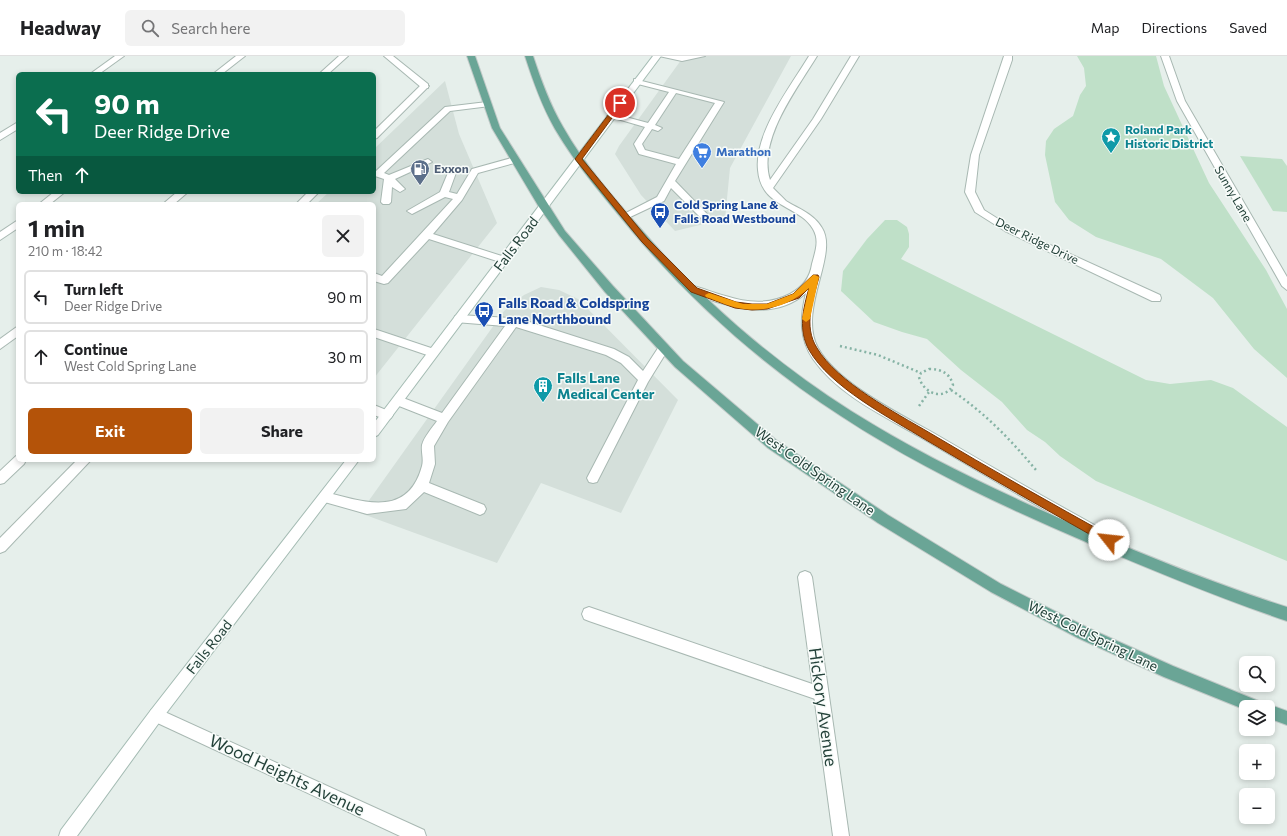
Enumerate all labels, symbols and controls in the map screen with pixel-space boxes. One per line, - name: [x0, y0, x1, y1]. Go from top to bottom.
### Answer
- search box: [125, 10, 405, 46]
- text: Headway: [20, 16, 101, 39]
- icon: search: [139, 17, 161, 39]
- text: Search here: [171, 19, 251, 37]
- text: Map: [1091, 19, 1120, 36]
- text: Directions: [1142, 19, 1207, 36]
- text: Saved: [1229, 19, 1267, 36]
- text: 90 m: [94, 86, 160, 120]
- pin: [603, 86, 637, 120]
- icon: left: [28, 88, 80, 140]
- icon: arrive: [609, 92, 631, 114]
- text: Deer Ridge Drive: [94, 120, 230, 142]
- place label: Roland Park Historic District: [1125, 122, 1213, 150]
- place icon: Roland Park Historic District: [1100, 126, 1122, 154]
- supermarket icon: Marathon: [691, 141, 713, 169]
- place label: Marathon: [716, 144, 771, 158]
- fuel station icon: Exxon: [409, 158, 431, 186]
- place label: Exxon: [434, 161, 469, 175]
- street label: Sunny Lane: [1212, 163, 1255, 224]
- icon: ahead: [71, 164, 93, 186]
- text: Then: [28, 166, 63, 184]
- place label: Cold Spring Lane & Falls Road Westbound: [674, 197, 796, 225]
- bus stop icon: Cold Spring Lane & Falls Road Westbound: [649, 201, 671, 229]
- text: 1 min: [28, 213, 85, 242]
- street label: Falls Road: [490, 213, 542, 274]
- street label: Deer Ridge Drive: [994, 214, 1081, 266]
- button: close: [322, 215, 364, 257]
- text: 210 m · 18:42: [28, 243, 102, 259]
- text: Turn left: [64, 280, 123, 298]
- icon: left: [30, 286, 52, 308]
- text: 90 m: [327, 288, 362, 306]
- place label: Falls Road & Coldspring Lane Northbound: [498, 294, 650, 327]
- text: Deer Ridge Drive: [64, 298, 162, 314]
- bus stop icon: Falls Road & Coldspring Lane Northbound: [473, 300, 495, 328]
- text: Continue: [64, 340, 128, 358]
- icon: ahead: [30, 346, 52, 368]
- text: 30 m: [328, 348, 362, 366]
- text: West Cold Spring Lane: [64, 358, 196, 374]
- place label: Falls Lane Medical Center: [557, 369, 655, 402]
- building icon: Falls Lane Medical Center: [532, 375, 554, 403]
- button: Exit: [28, 408, 192, 454]
- button: Share: [200, 408, 364, 454]
- street label: West Cold Spring Lane: [752, 423, 879, 518]
- position arrow: [1088, 519, 1130, 561]
- street label: West Cold Spring Lane: [1025, 597, 1161, 674]
- street label: Falls Road: [182, 616, 235, 677]
- street label: Hickory Avenue: [805, 646, 842, 768]
- map controls: [1239, 656, 1275, 824]
- button: search: [1239, 656, 1275, 692]
- button: layers: [1239, 700, 1275, 736]
- street label: Wood Heights Avenue: [206, 729, 368, 820]
- button: +: [1239, 744, 1275, 780]
- button: −: [1239, 788, 1275, 824]

